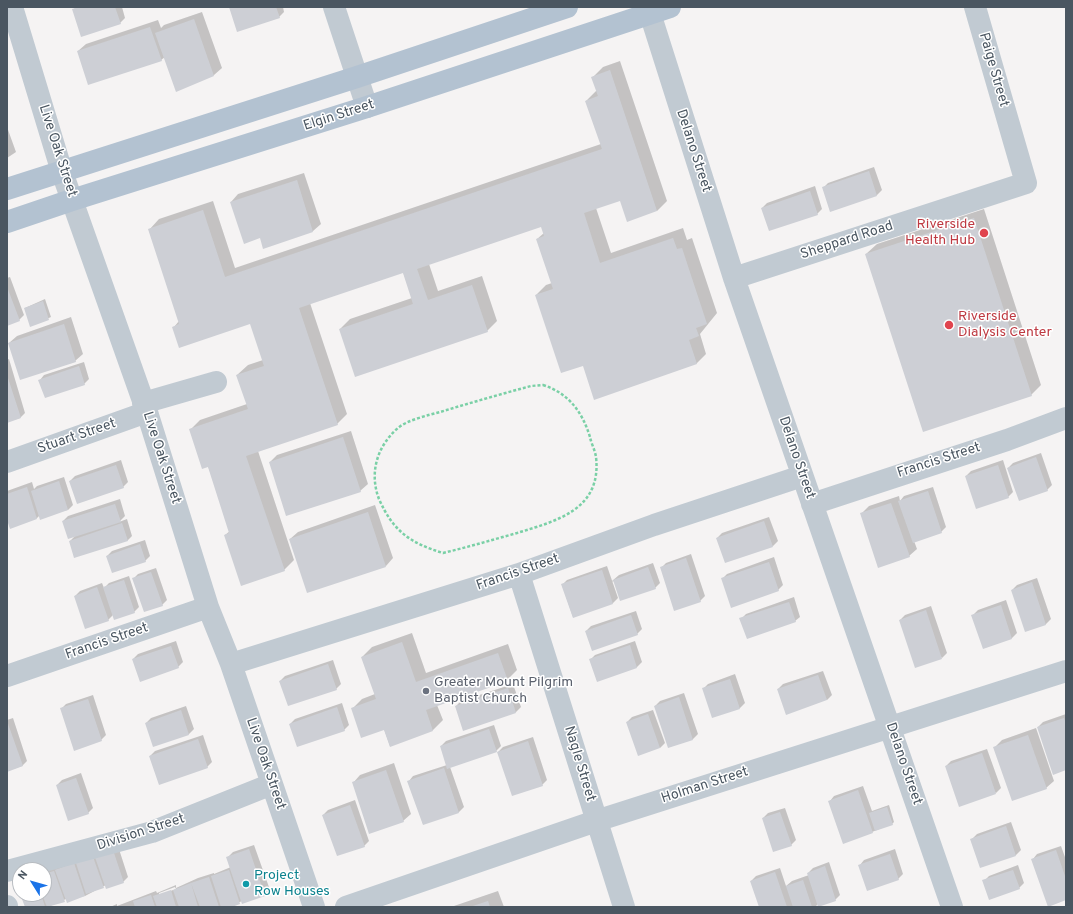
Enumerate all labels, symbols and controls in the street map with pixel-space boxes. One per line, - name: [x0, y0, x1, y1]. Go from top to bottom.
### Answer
- street label: Paige Street: [974, 31, 1012, 109]
- street label: Elgin Street: [302, 97, 376, 135]
- street label: Live Oak Street: [34, 103, 80, 199]
- street label: Delano Street: [672, 108, 714, 194]
- place label: Riverside Health Hub: [905, 217, 975, 250]
- street label: Sheppard Road: [799, 218, 895, 264]
- marker: Riverside Health Hub: [978, 227, 990, 239]
- place label: Riverside Dialysis Center: [958, 309, 1052, 342]
- marker: Riverside Dialysis Center: [943, 319, 955, 331]
- street label: Live Oak Street: [138, 410, 184, 506]
- street label: Delano Street: [774, 415, 818, 501]
- street label: Stuart Street: [36, 416, 118, 458]
- street label: Francis Street: [895, 440, 983, 482]
- street label: Francis Street: [474, 551, 562, 595]
- street label: Francis Street: [63, 620, 151, 664]
- place label: Greater Mount Pilgrim Baptist Church: [434, 675, 573, 708]
- marker: Greater Mount Pilgrim Baptist Church: [421, 686, 431, 696]
- street label: Live Oak Street: [241, 716, 289, 812]
- street label: Delano Street: [881, 721, 925, 807]
- street label: Nagle Street: [560, 724, 598, 804]
- street label: Holman Street: [659, 764, 751, 808]
- street label: Division Street: [95, 811, 187, 855]
- north arrow: [12, 862, 52, 902]
- text: N: [15, 868, 31, 883]
- place label: Project Row Houses: [254, 868, 330, 900]
- marker: Project Row Houses: [241, 879, 251, 889]

